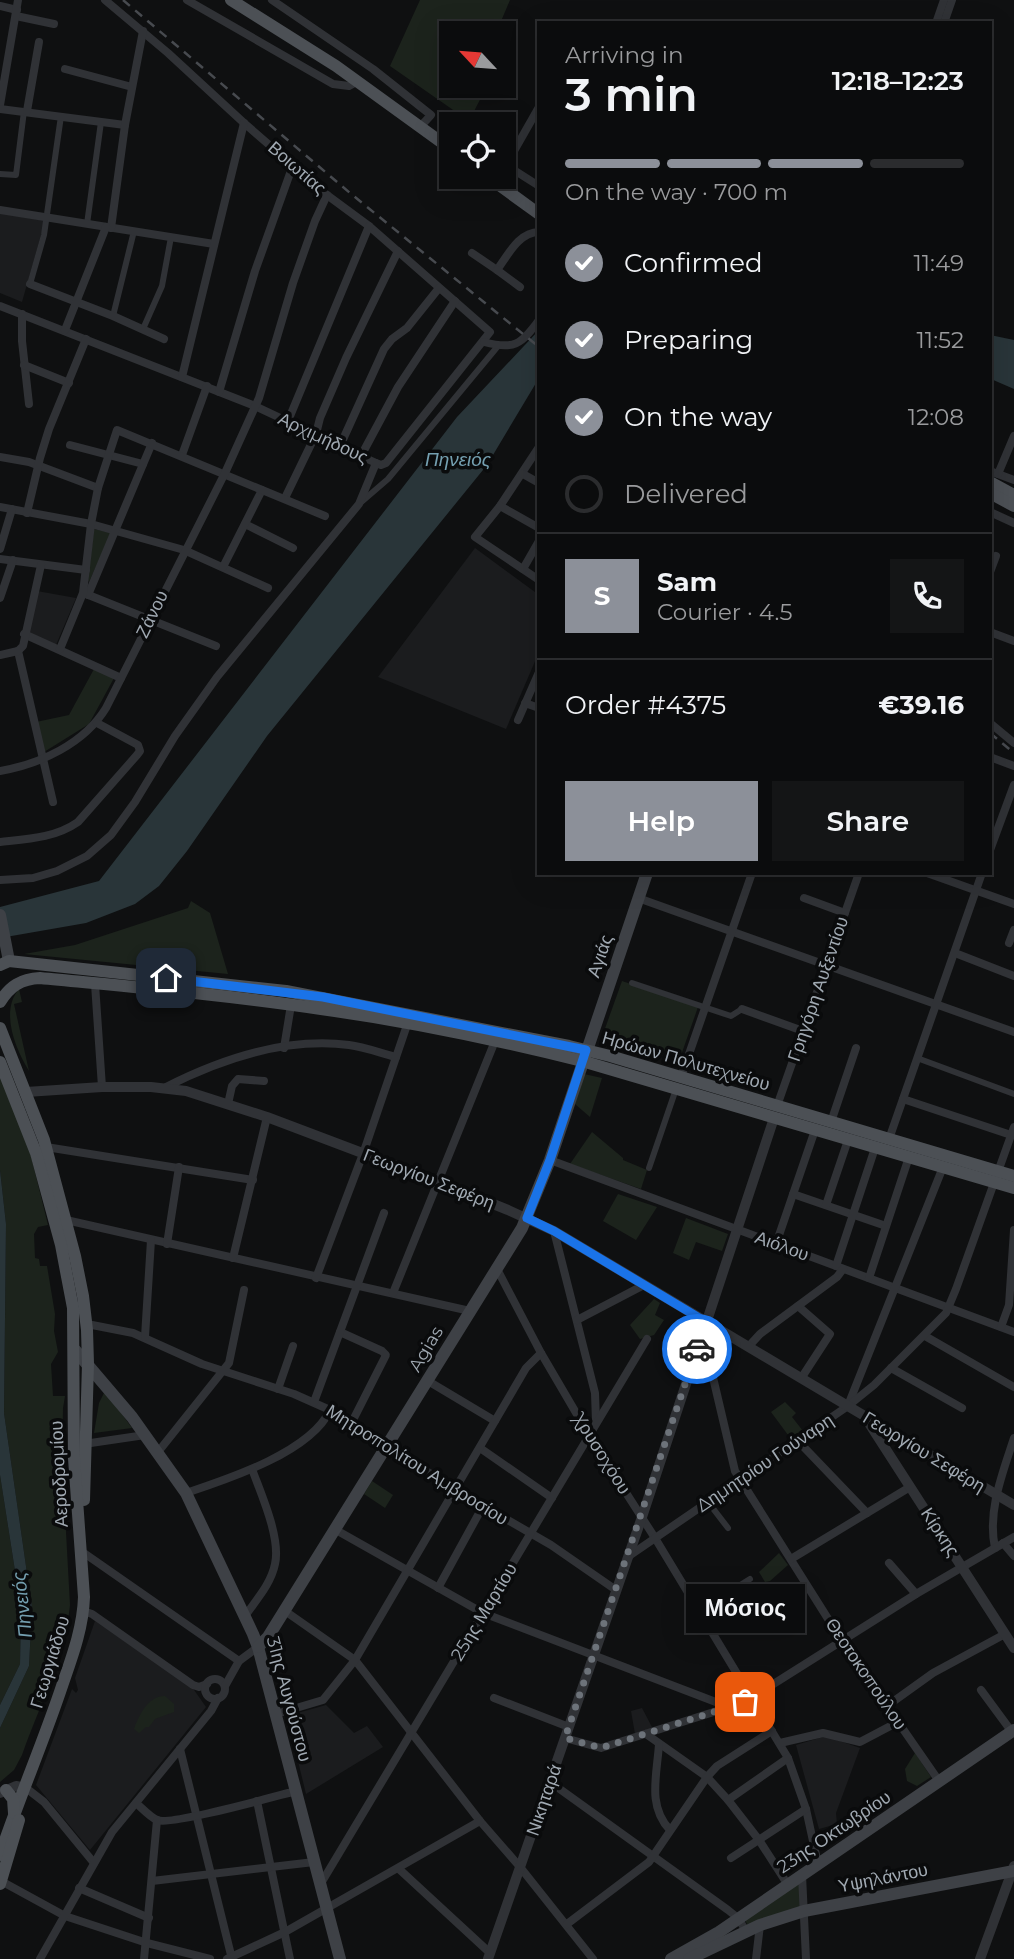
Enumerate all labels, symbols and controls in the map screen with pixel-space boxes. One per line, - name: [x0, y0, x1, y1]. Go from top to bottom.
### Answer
- north arrow: [439, 21, 516, 98]
- map controls: [439, 21, 516, 189]
- text: Arriving in: [565, 41, 684, 69]
- text: 12:18–12:23: [832, 65, 964, 97]
- text: 3 min: [565, 66, 698, 123]
- button: locate: [439, 112, 516, 189]
- street label: Βοιωτίας: [263, 137, 331, 199]
- text: On the way · 700 m: [565, 178, 788, 206]
- icon: check: [565, 244, 603, 282]
- text: Confirmed: [624, 247, 763, 279]
- text: 11:49: [913, 249, 964, 277]
- icon: check: [565, 321, 603, 359]
- text: Preparing: [624, 324, 753, 356]
- text: 11:52: [917, 326, 964, 354]
- icon: check: [565, 398, 603, 436]
- text: On the way: [624, 401, 772, 433]
- text: 12:08: [908, 403, 964, 431]
- street label: Αρχιμήδους: [275, 408, 372, 469]
- water label: Πηνειός: [425, 448, 492, 471]
- text: Delivered: [624, 478, 748, 510]
- button: phone: [890, 559, 964, 633]
- text: Sam: [657, 566, 717, 598]
- text: S: [594, 580, 610, 612]
- street label: Ζάνου: [131, 587, 173, 641]
- text: Courier · 4.5: [657, 598, 792, 626]
- text: Order #4375: [565, 689, 726, 721]
- text: €39.16: [878, 689, 964, 721]
- button: Help: [565, 781, 758, 861]
- button: Share: [772, 781, 964, 861]
- street label: Γρηγόρη Αυξεντίου: [783, 914, 853, 1064]
- street label: Αγιάς: [582, 931, 618, 980]
- pin: [136, 948, 196, 1008]
- icon: home: [147, 959, 185, 997]
- street label: Ηρώων Πολυτεχνείου: [600, 1027, 772, 1095]
- street label: Γεωργίου Σεφέρη: [360, 1144, 498, 1214]
- street label: Αιόλου: [752, 1226, 812, 1266]
- courier: [662, 1314, 732, 1384]
- street label: Agias: [404, 1322, 448, 1376]
- icon: car: [678, 1330, 716, 1368]
- street label: Μητροπολίτου Αμβροσίου: [322, 1400, 512, 1530]
- street label: Χρυσοχόου: [567, 1407, 635, 1498]
- street label: Γεωργίου Σεφέρη: [859, 1407, 989, 1497]
- street label: Δημητρίου Γούναρη: [692, 1409, 838, 1517]
- street label: Αεροδρομίου: [45, 1420, 73, 1528]
- street label: Κίρκης: [916, 1503, 964, 1561]
- street label: 25ης Μαρτίου: [446, 1559, 522, 1665]
- water label: Πηνειός: [7, 1570, 37, 1639]
- callout: Μόσιος: [686, 1583, 804, 1632]
- text: Μόσιος: [705, 1594, 786, 1622]
- street label: Γεωργιάδου: [26, 1613, 74, 1711]
- street label: Θεοτοκοπούλου: [821, 1614, 911, 1734]
- street label: 31ης Αυγούστου: [262, 1634, 316, 1764]
- pin: [715, 1672, 775, 1732]
- icon: bag: [726, 1683, 764, 1721]
- street label: Νικηταρά: [522, 1761, 566, 1839]
- street label: 23ης Οκτωβρίου: [773, 1786, 895, 1878]
- street label: Υψηλάντου: [836, 1859, 930, 1897]

